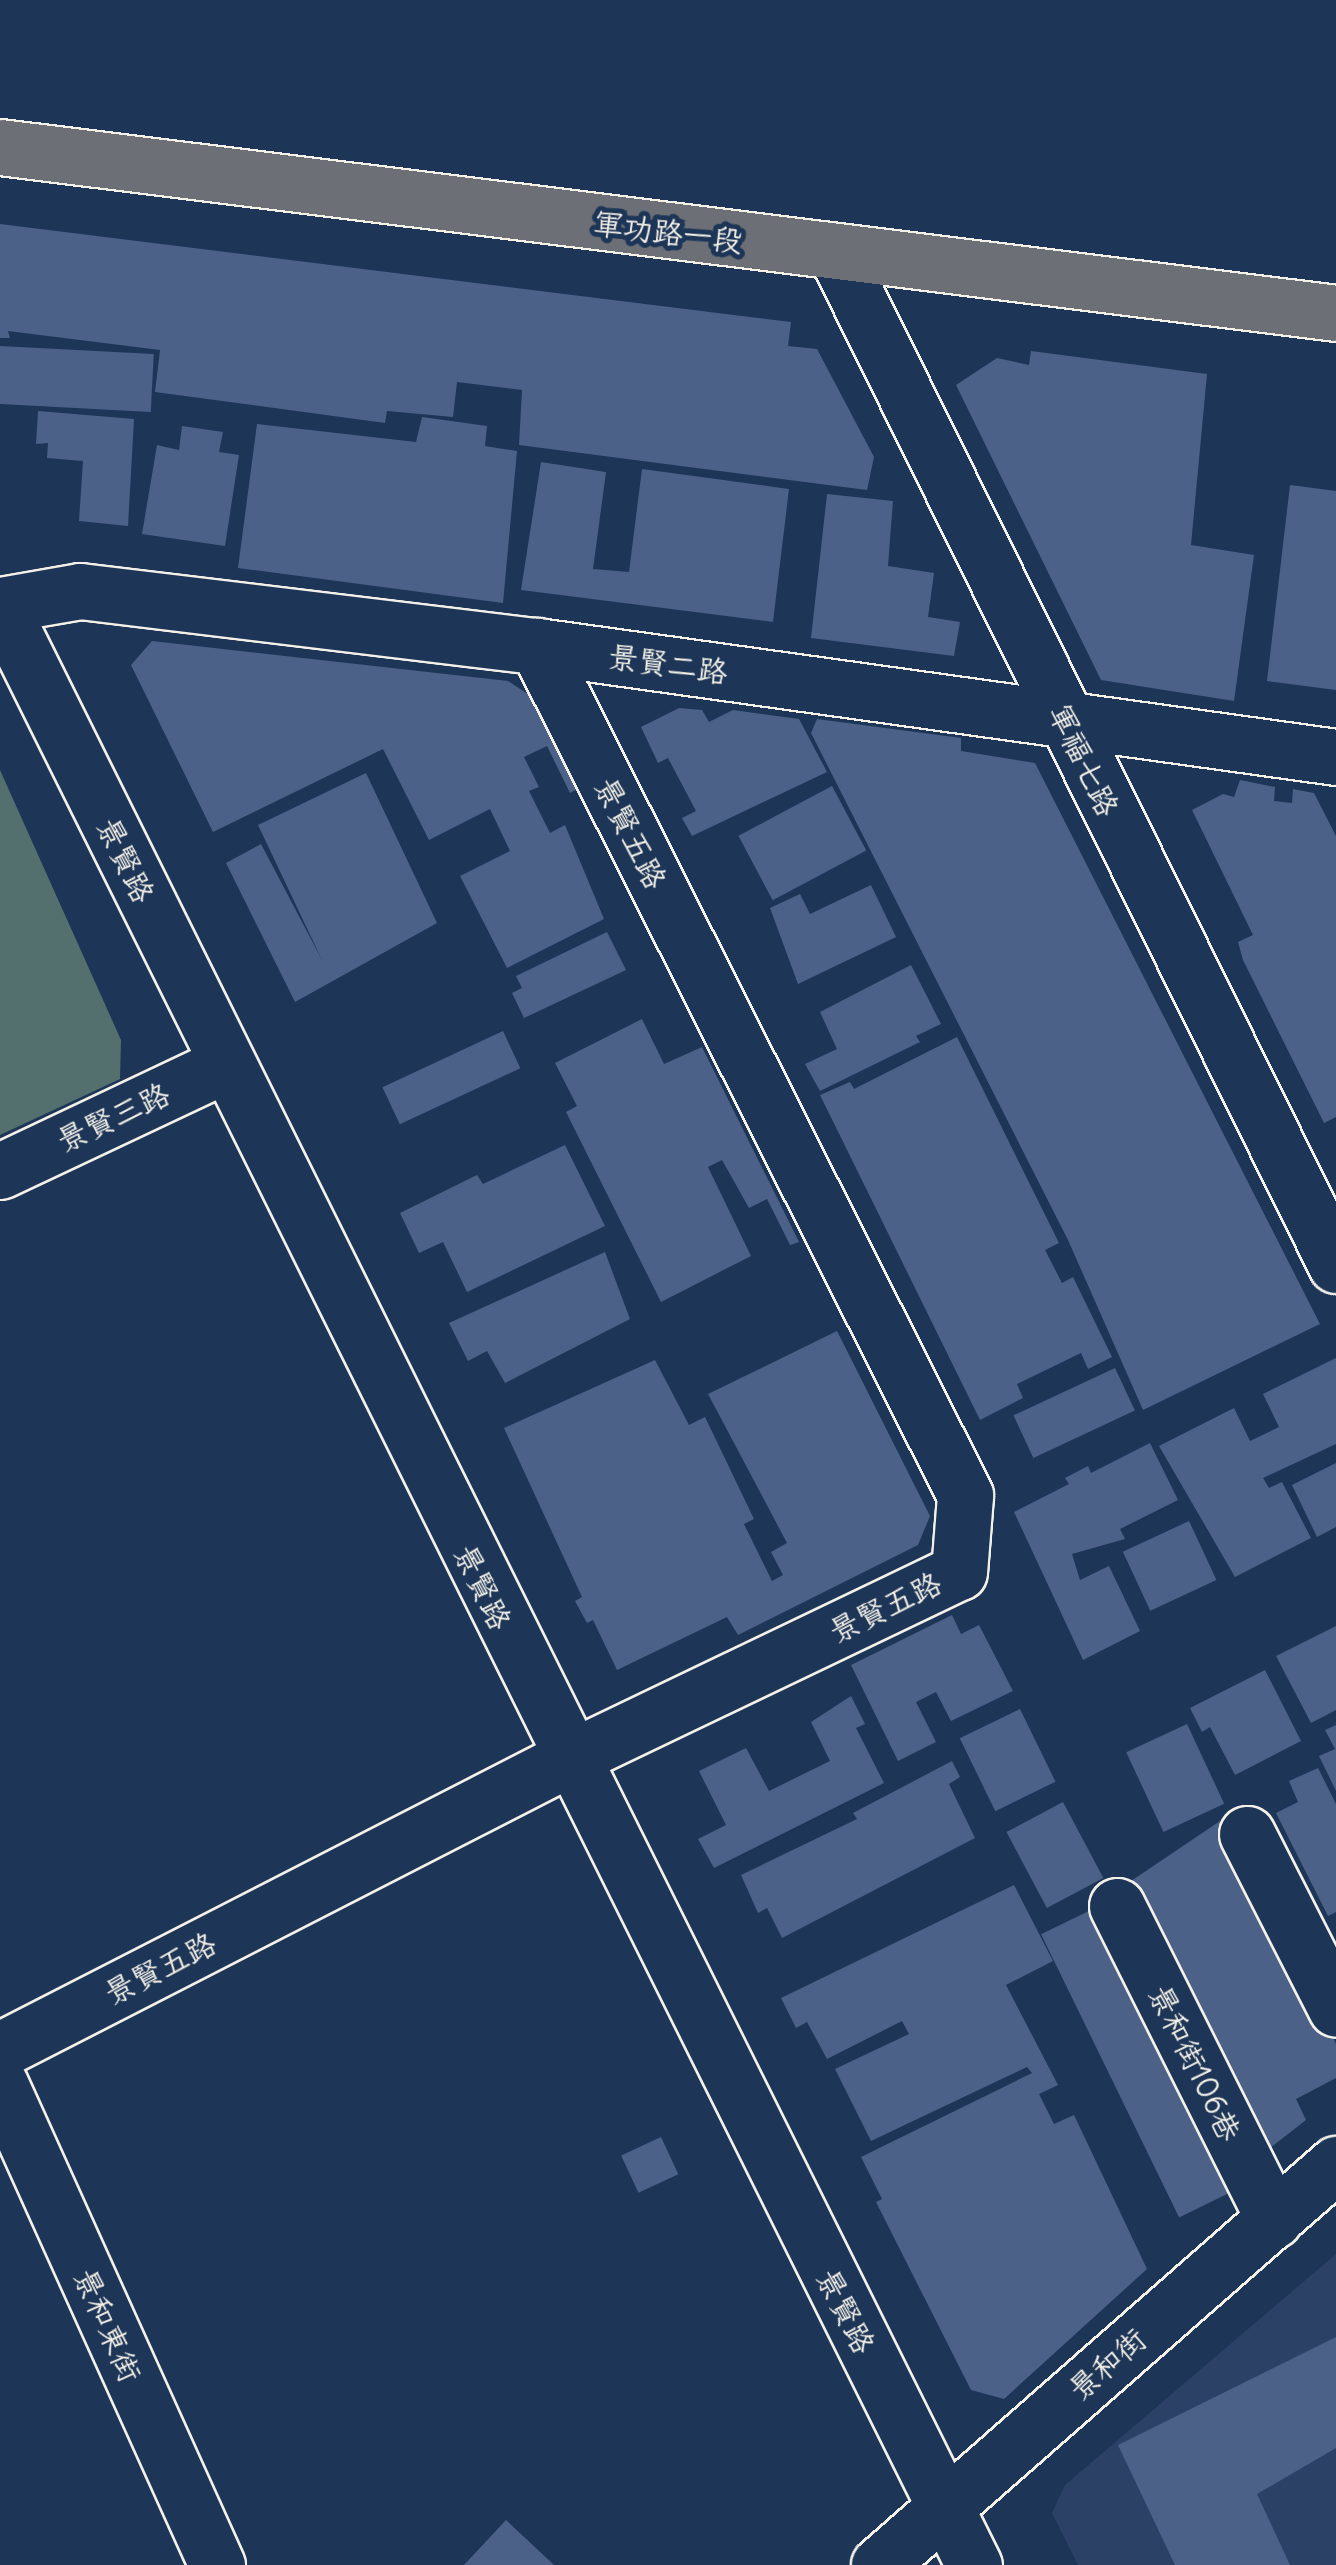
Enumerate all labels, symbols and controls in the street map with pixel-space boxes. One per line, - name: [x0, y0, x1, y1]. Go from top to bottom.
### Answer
- street label: 軍功路一段: [591, 205, 745, 259]
- street label: 景賢二路: [606, 638, 730, 690]
- street label: 軍福七路: [1042, 698, 1126, 822]
- street label: 景賢五路: [588, 771, 674, 895]
- street label: 景賢路: [90, 812, 162, 908]
- street label: 景賢三路: [51, 1075, 175, 1159]
- street label: 景賢路: [447, 1539, 519, 1635]
- street label: 景賢五路: [823, 1565, 947, 1649]
- street label: 景賢五路: [98, 1925, 222, 2011]
- street label: 景和街106巷: [1142, 1979, 1248, 2147]
- street label: 景和東街: [67, 2263, 149, 2387]
- street label: 景賢路: [810, 2263, 882, 2359]
- street label: 景和街: [1061, 2321, 1153, 2407]

